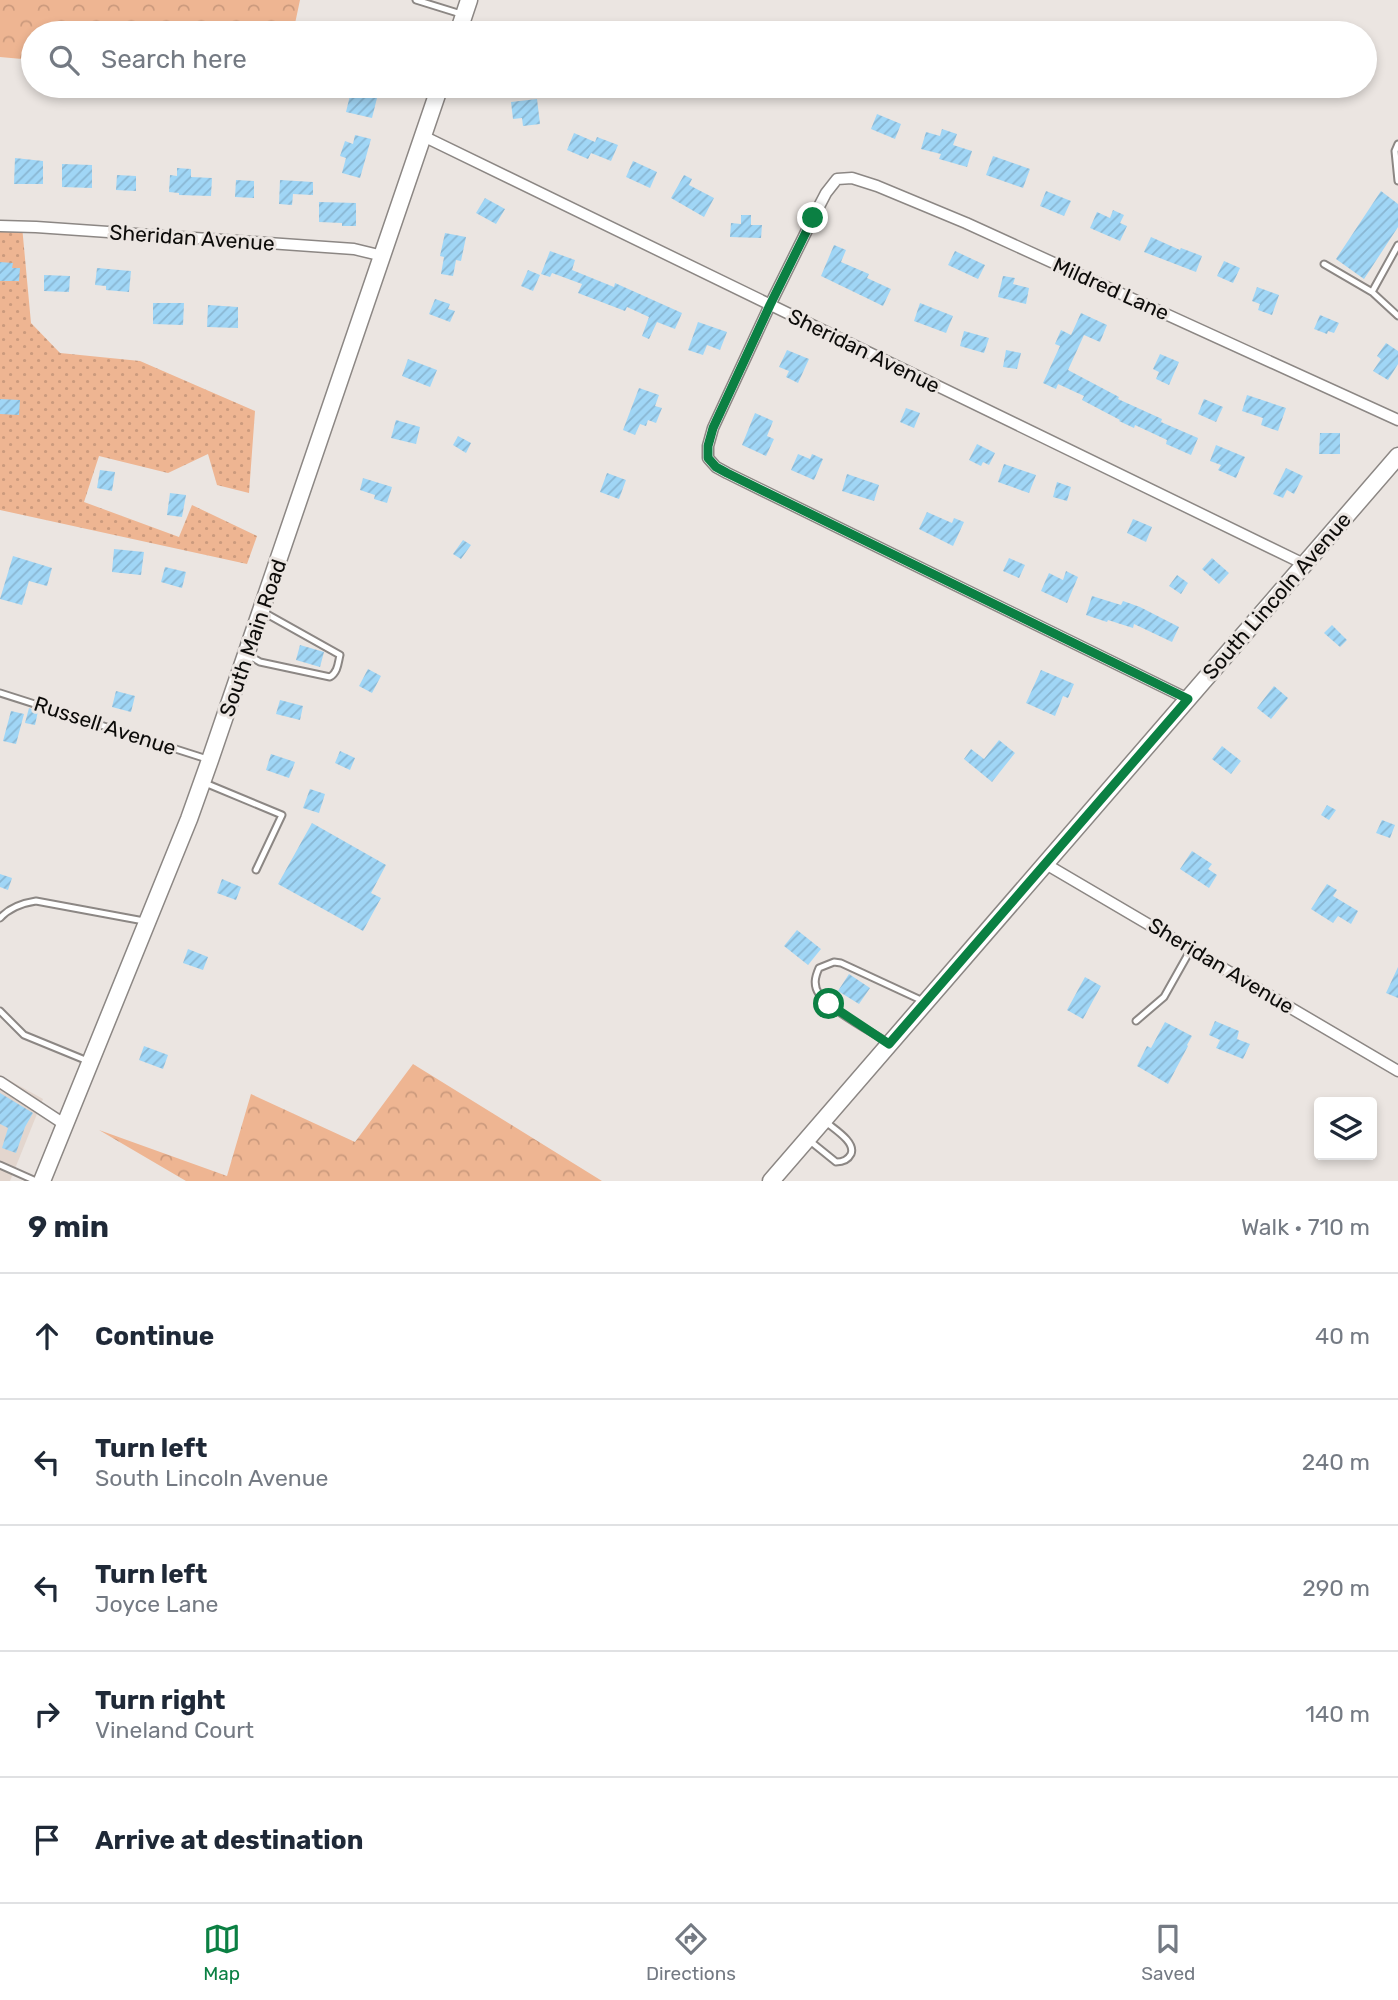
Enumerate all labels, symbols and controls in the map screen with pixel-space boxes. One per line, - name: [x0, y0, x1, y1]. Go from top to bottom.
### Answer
- search box: [21, 21, 1377, 98]
- icon: search: [45, 41, 83, 79]
- text: Search here: [101, 44, 247, 75]
- route end: [797, 202, 828, 233]
- street label: Sheridan Avenue: [109, 219, 276, 256]
- street label: Mildred Lane: [1049, 252, 1173, 325]
- street label: Sheridan Avenue: [784, 303, 944, 398]
- street label: South Lincoln Avenue: [1197, 507, 1356, 684]
- street label: South Main Road: [214, 556, 291, 720]
- street label: Russell Avenue: [31, 691, 179, 760]
- street label: Sheridan Avenue: [1144, 912, 1299, 1019]
- route start: [813, 988, 844, 1019]
- map controls: [1314, 1097, 1377, 1160]
- button: layers: [1314, 1097, 1377, 1160]
- text: 9 min: [28, 1209, 109, 1245]
- text: Walk · 710 m: [1241, 1213, 1370, 1241]
- icon: ahead: [28, 1317, 66, 1355]
- text: Continue: [95, 1321, 214, 1352]
- text: 40 m: [1315, 1322, 1370, 1350]
- text: Turn left: [95, 1433, 207, 1464]
- icon: left: [28, 1443, 66, 1481]
- text: 240 m: [1302, 1448, 1370, 1476]
- text: South Lincoln Avenue: [95, 1464, 328, 1492]
- text: Turn left: [95, 1559, 207, 1590]
- icon: left: [28, 1569, 66, 1607]
- text: 290 m: [1302, 1574, 1370, 1602]
- text: Joyce Lane: [95, 1590, 218, 1618]
- text: Turn right: [95, 1685, 225, 1716]
- icon: right: [28, 1695, 66, 1733]
- text: 140 m: [1305, 1700, 1370, 1728]
- text: Vineland Court: [95, 1716, 254, 1744]
- icon: arrive: [28, 1821, 66, 1859]
- text: Arrive at destination: [95, 1825, 363, 1856]
- tab: Map: [203, 1920, 241, 1985]
- tab: Directions: [646, 1920, 736, 1985]
- tab: Saved: [1141, 1920, 1195, 1985]

